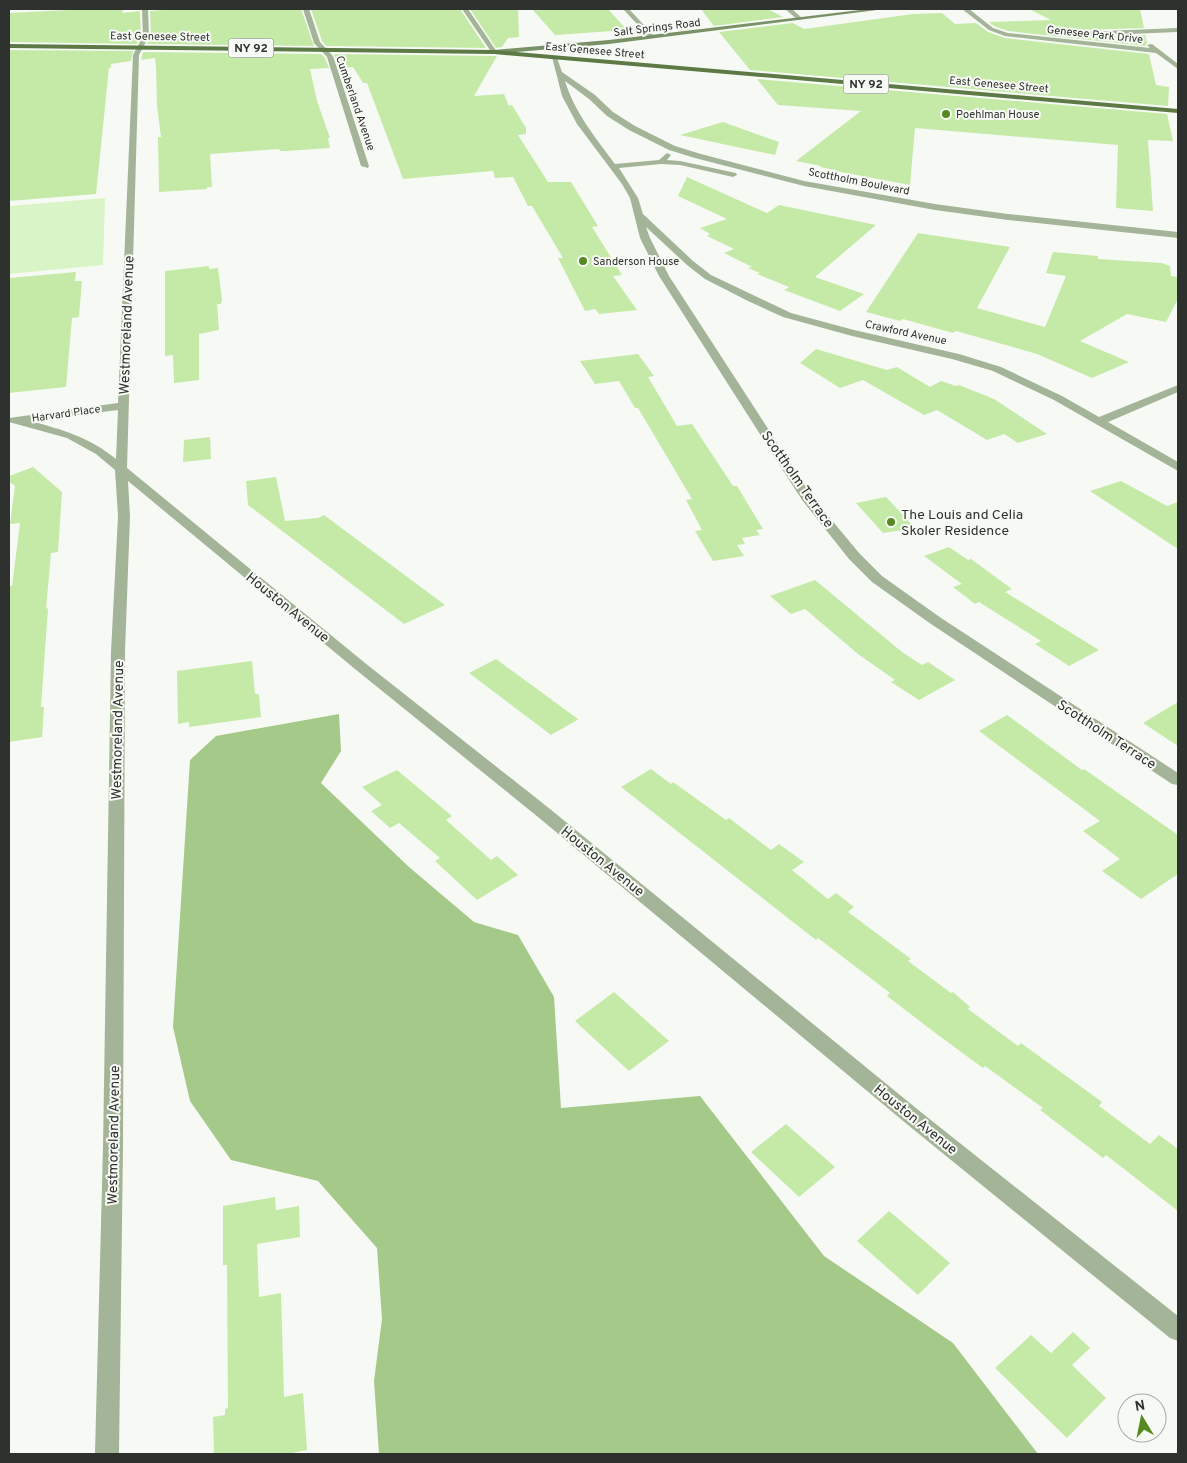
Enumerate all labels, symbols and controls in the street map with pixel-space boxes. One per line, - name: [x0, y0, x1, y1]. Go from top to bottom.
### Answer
- street label: Salt Springs Road: [613, 16, 701, 40]
- street label: Genesee Park Drive: [1046, 23, 1144, 47]
- street label: East Genesee Street: [110, 29, 210, 45]
- road number: NY 92: [228, 38, 274, 58]
- street label: East Genesee Street: [545, 40, 645, 62]
- street label: Cumberland Avenue: [332, 54, 378, 153]
- road number: NY 92: [844, 74, 888, 94]
- street label: East Genesee Street: [949, 74, 1049, 96]
- marker: Poehlman House: [940, 108, 952, 120]
- place label: Poehlman House: [956, 108, 1039, 122]
- street label: Scottholm Boulevard: [807, 165, 911, 199]
- street label: Westmoreland Avenue: [117, 255, 138, 395]
- marker: Sanderson House: [577, 255, 589, 267]
- place label: Sanderson House: [593, 255, 679, 269]
- street label: Crawford Avenue: [864, 317, 948, 349]
- street label: Harvard Place: [31, 402, 101, 426]
- street label: Scottholm Terrace: [757, 428, 837, 532]
- place label: The Louis and Celia Skoler Residence: [901, 507, 1023, 540]
- marker: The Louis and Celia Skoler Residence: [885, 516, 897, 528]
- street label: Houston Avenue: [242, 569, 332, 647]
- street label: Westmoreland Avenue: [109, 660, 128, 800]
- street label: Scottholm Terrace: [1054, 697, 1159, 774]
- street label: Houston Avenue: [557, 823, 647, 901]
- street label: Westmoreland Avenue: [105, 1065, 124, 1205]
- street label: Houston Avenue: [870, 1081, 960, 1159]
- north arrow: [1117, 1393, 1167, 1443]
- text: N: [1134, 1397, 1146, 1416]

